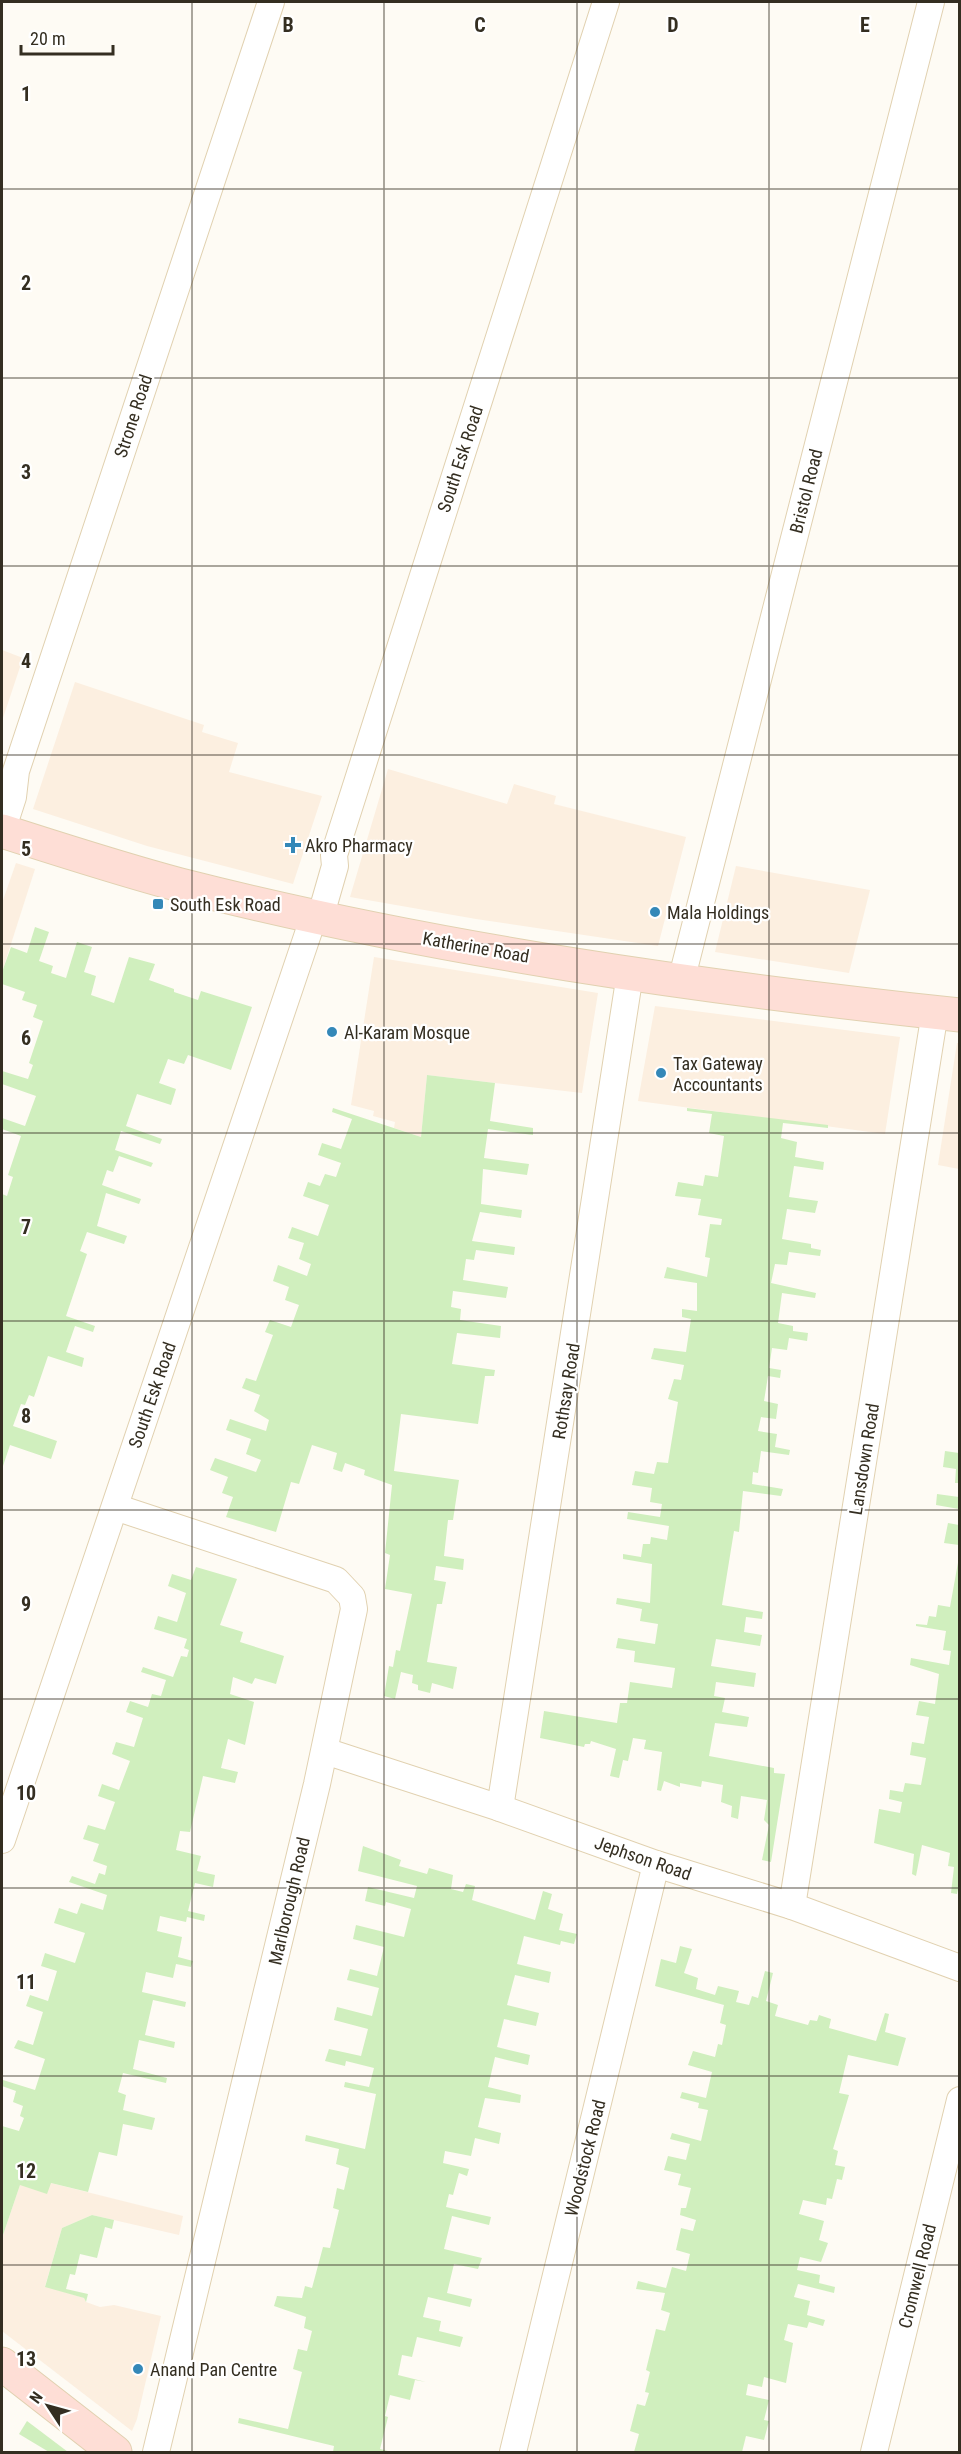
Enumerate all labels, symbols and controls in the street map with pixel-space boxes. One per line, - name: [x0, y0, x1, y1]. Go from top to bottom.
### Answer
- text: B: [282, 13, 294, 37]
- text: C: [474, 13, 486, 37]
- text: D: [667, 13, 679, 37]
- text: E: [860, 13, 870, 37]
- scale bar: [21, 18, 112, 56]
- text: 20 m: [30, 28, 65, 49]
- text: 1: [21, 82, 31, 106]
- text: 2: [21, 271, 31, 295]
- street label: Strone Road: [110, 372, 156, 460]
- street label: South Esk Road: [433, 403, 487, 515]
- street label: Bristol Road: [785, 447, 827, 535]
- text: 3: [21, 460, 31, 484]
- text: 4: [21, 649, 31, 673]
- place label: Akro Pharmacy: [305, 835, 413, 856]
- text: 5: [21, 837, 31, 861]
- marker: Akro Pharmacy: [286, 838, 300, 852]
- place label: South Esk Road: [170, 894, 281, 915]
- marker: South Esk Road: [151, 897, 165, 911]
- place label: Mala Holdings: [667, 902, 769, 923]
- marker: Mala Holdings: [648, 905, 662, 919]
- street label: Katherine Road: [421, 927, 531, 967]
- place label: Al-Karam Mosque: [344, 1022, 470, 1043]
- marker: Al-Karam Mosque: [325, 1025, 339, 1039]
- text: 6: [21, 1026, 31, 1050]
- place label: Tax Gateway Accountants: [673, 1053, 763, 1095]
- marker: Tax Gateway Accountants: [654, 1066, 668, 1080]
- text: 7: [21, 1215, 31, 1239]
- street label: South Esk Road: [124, 1339, 180, 1451]
- street label: Rothsay Road: [548, 1341, 584, 1441]
- street label: Lansdown Road: [845, 1402, 883, 1516]
- text: 8: [21, 1404, 31, 1428]
- text: 9: [21, 1592, 31, 1616]
- text: 10: [16, 1781, 36, 1805]
- street label: Jephson Road: [592, 1832, 694, 1884]
- street label: Marlborough Road: [264, 1835, 314, 1967]
- text: 11: [16, 1970, 36, 1994]
- street label: Woodstock Road: [560, 2097, 610, 2219]
- text: 12: [16, 2159, 36, 2183]
- street label: Cromwell Road: [894, 2222, 940, 2330]
- text: 13: [16, 2347, 36, 2371]
- place label: Anand Pan Centre: [150, 2359, 277, 2380]
- marker: Anand Pan Centre: [131, 2362, 145, 2376]
- north arrow: [18, 2376, 78, 2436]
- text: N: [26, 2388, 47, 2407]

